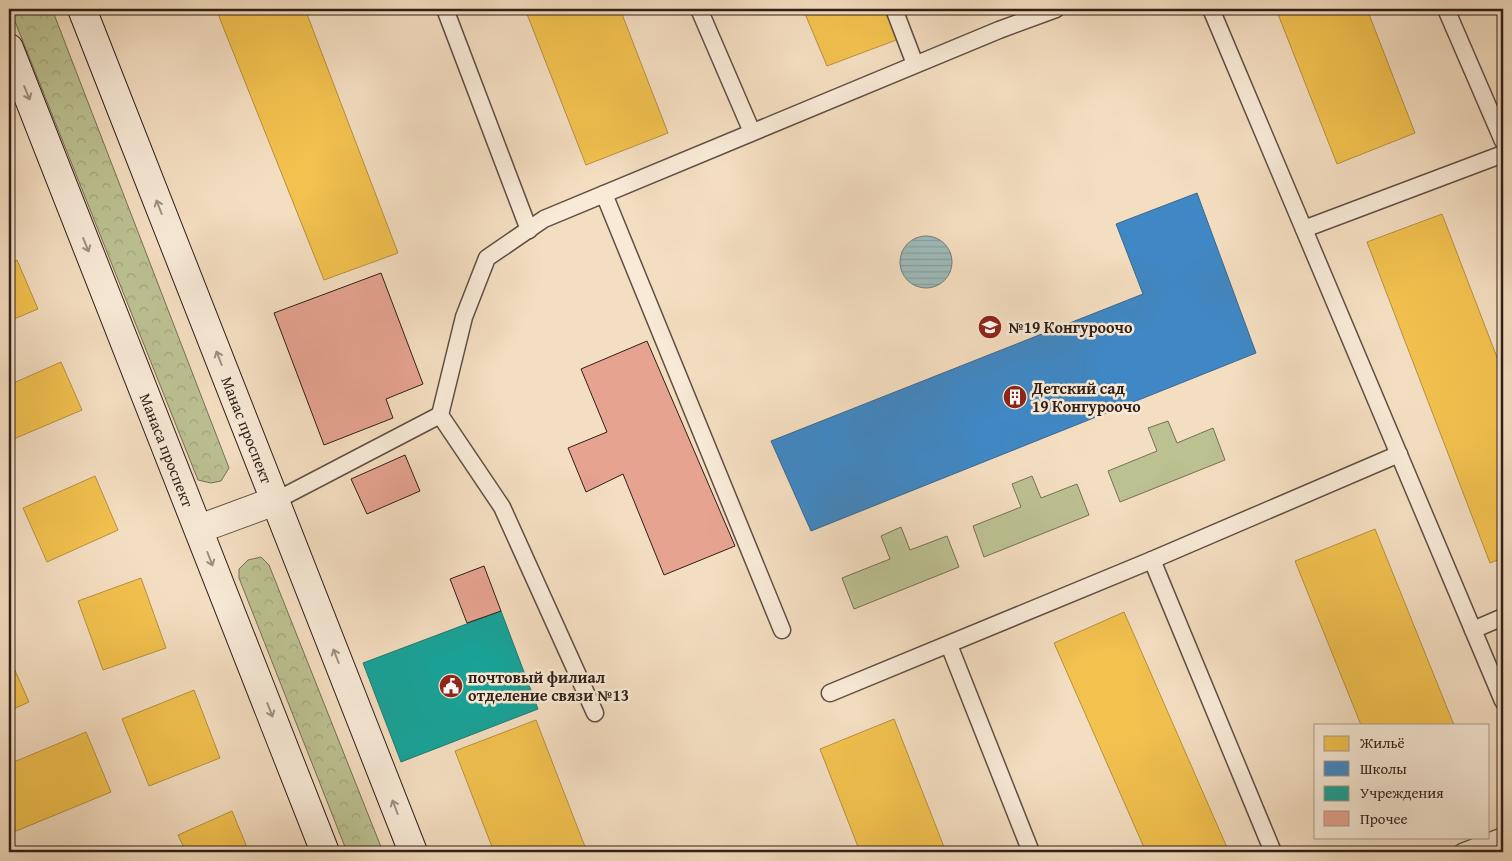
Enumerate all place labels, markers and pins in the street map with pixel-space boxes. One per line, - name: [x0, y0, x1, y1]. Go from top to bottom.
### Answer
- school or university icon: №19 Конгуроочо: [977, 314, 1003, 340]
- place label: №19 Конгуроочо: [1008, 315, 1133, 339]
- place label: Детский сад 19 Конгуроочо: [1031, 376, 1141, 418]
- building icon: Детский сад 19 Конгуроочо: [1002, 384, 1028, 410]
- place label: почтовый филиал отделение связи №13: [468, 665, 629, 707]
- public building icon: почтовый филиал отделение связи №13: [438, 673, 464, 699]

